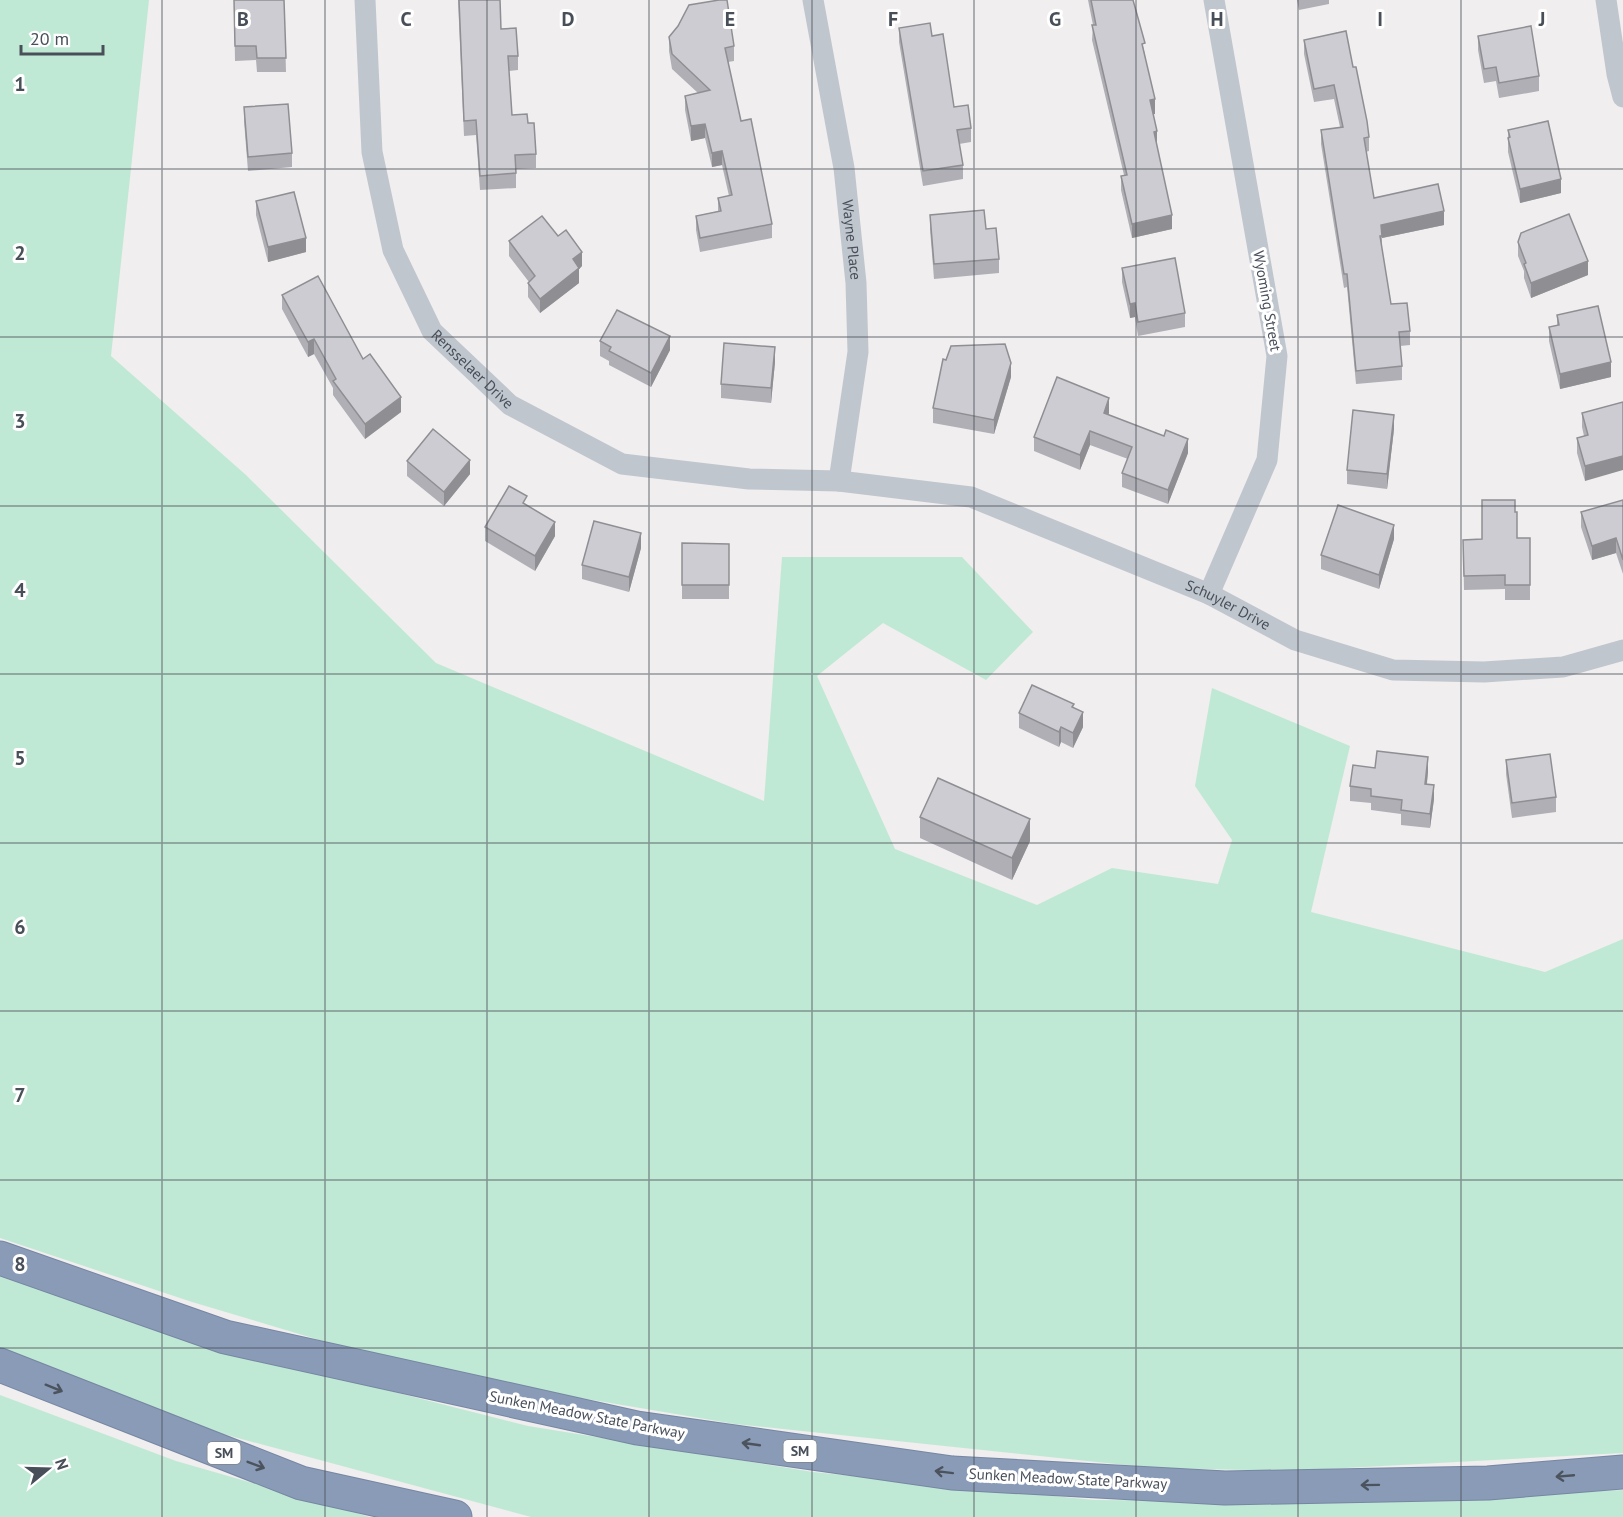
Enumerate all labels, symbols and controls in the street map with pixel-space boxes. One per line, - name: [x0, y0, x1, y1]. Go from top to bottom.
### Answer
- text: B: [237, 6, 249, 32]
- text: C: [400, 6, 412, 32]
- text: D: [562, 6, 575, 32]
- text: E: [725, 6, 735, 32]
- text: F: [888, 6, 898, 32]
- text: G: [1049, 6, 1061, 32]
- text: H: [1210, 6, 1224, 32]
- text: I: [1377, 6, 1383, 32]
- text: J: [1538, 6, 1545, 32]
- scale bar: [21, 18, 104, 56]
- text: 20 m: [30, 27, 69, 50]
- text: 1: [14, 71, 26, 97]
- street label: Wayne Place: [838, 199, 866, 281]
- text: 2: [14, 240, 26, 266]
- street label: Wyoming Street: [1249, 249, 1286, 353]
- street label: Rensselaer Drive: [428, 325, 518, 413]
- text: 3: [14, 408, 26, 434]
- street label: Schuyler Drive: [1183, 575, 1274, 634]
- text: 4: [14, 577, 26, 603]
- text: 5: [14, 745, 26, 771]
- text: 6: [14, 914, 26, 940]
- text: 7: [14, 1082, 26, 1108]
- text: 8: [14, 1251, 26, 1277]
- one-way arrow: [44, 1383, 63, 1394]
- street label: Sunken Meadow State Parkway: [488, 1386, 686, 1443]
- north arrow: [18, 1439, 78, 1499]
- one-way arrow: [742, 1439, 762, 1450]
- road number: SM: [784, 1440, 816, 1462]
- road number: SM: [208, 1442, 240, 1464]
- text: N: [51, 1456, 73, 1472]
- one-way arrow: [246, 1461, 264, 1472]
- street label: Sunken Meadow State Parkway: [968, 1464, 1168, 1493]
- one-way arrow: [935, 1466, 955, 1477]
- one-way arrow: [1555, 1471, 1575, 1482]
- one-way arrow: [1360, 1479, 1380, 1491]

